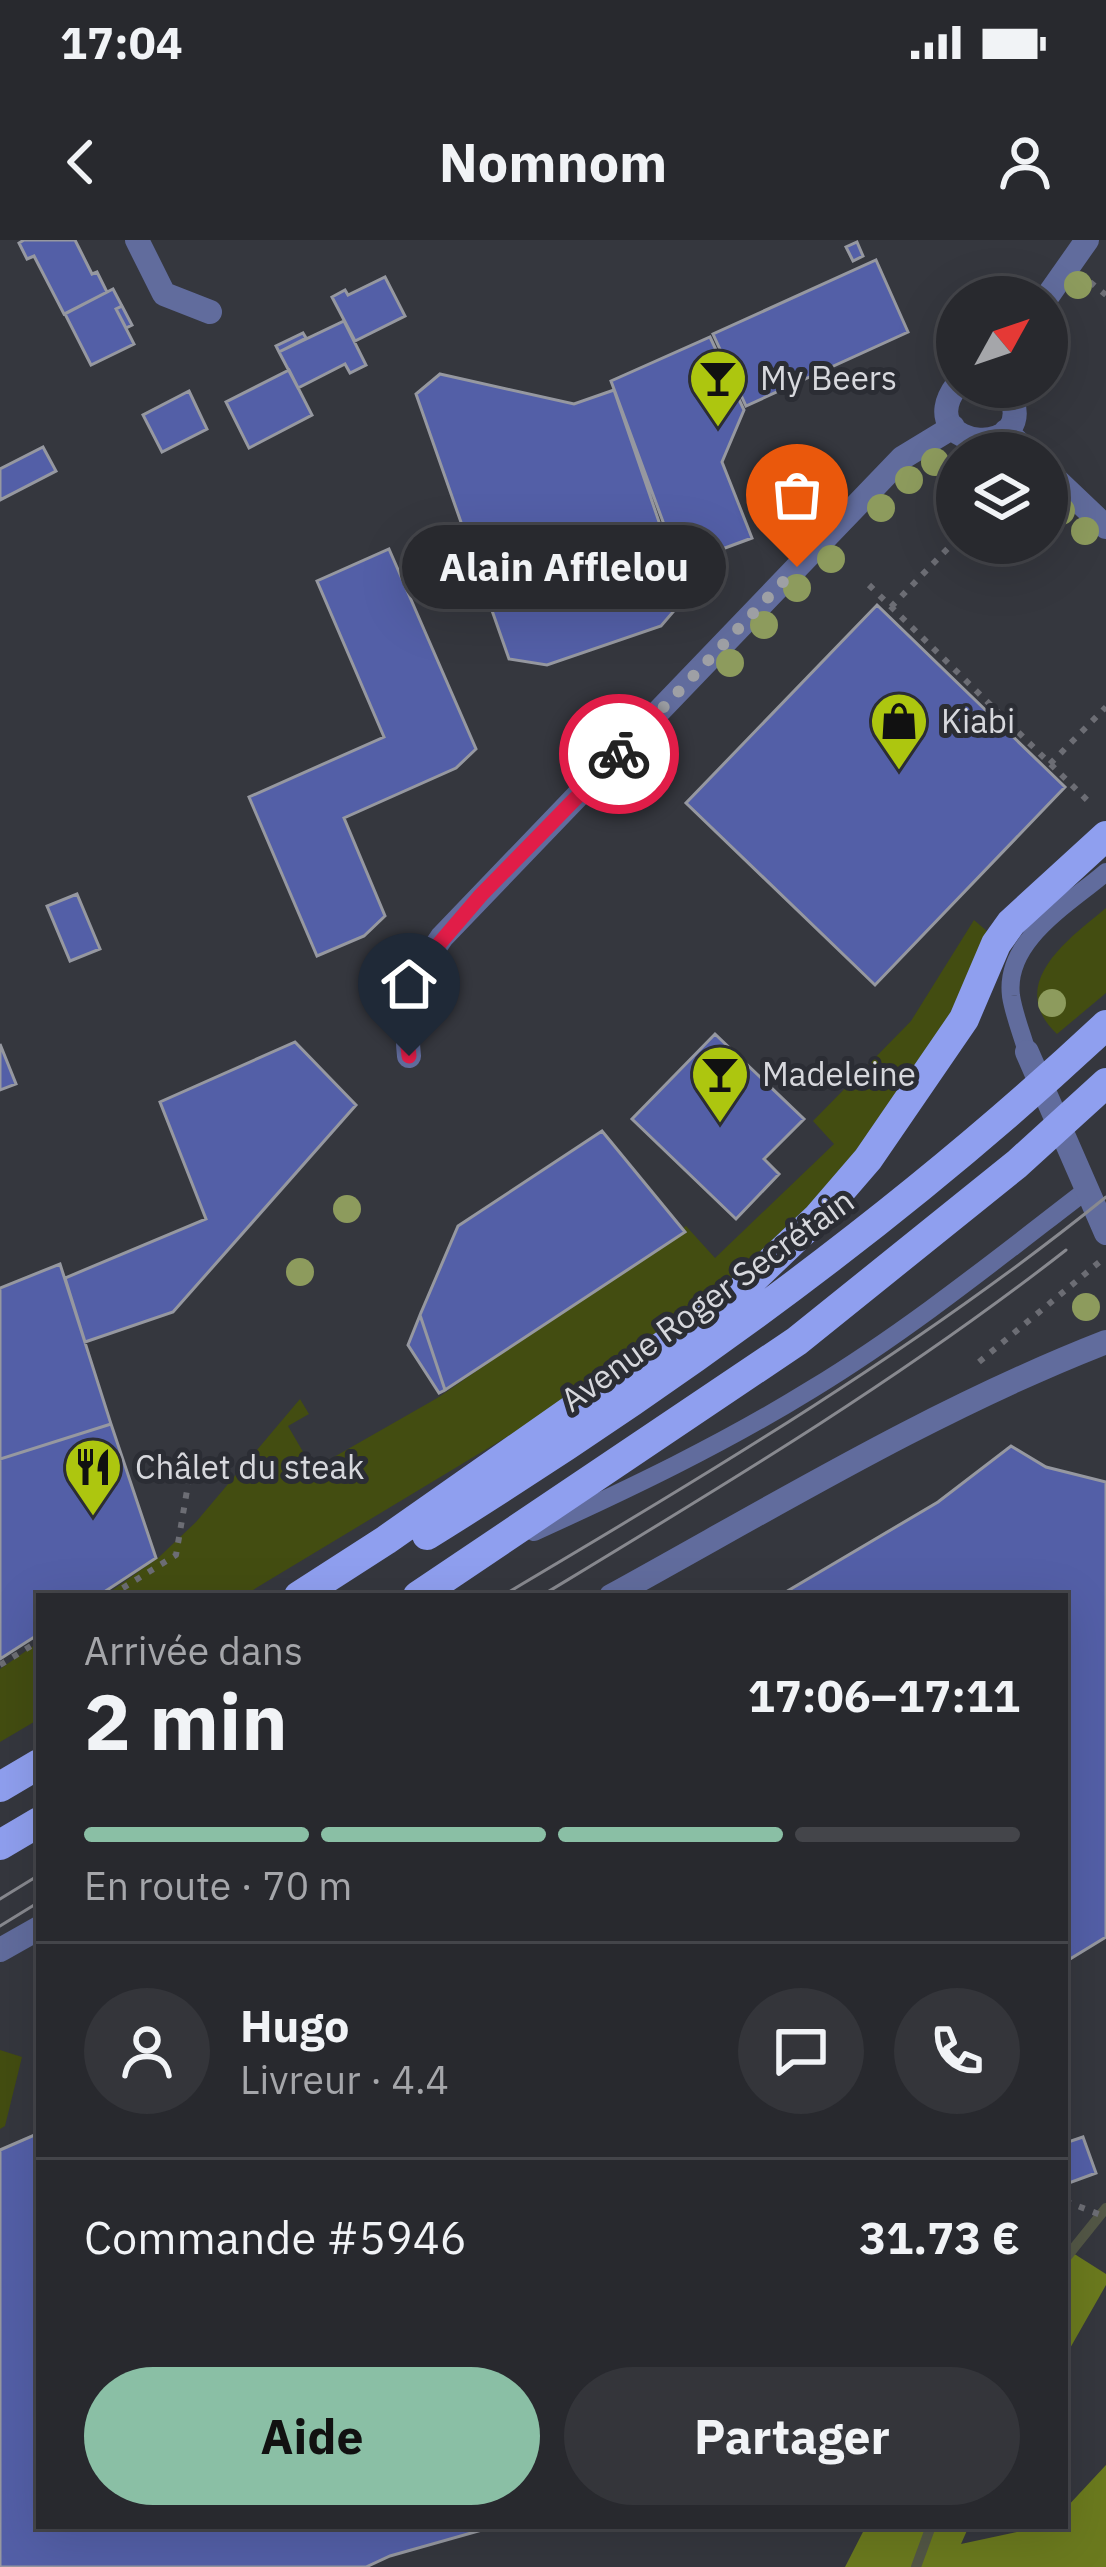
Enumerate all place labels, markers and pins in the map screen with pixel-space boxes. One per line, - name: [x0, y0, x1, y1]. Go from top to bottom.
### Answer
- bar icon: My Beers: [687, 347, 749, 429]
- place label: My Beers: [760, 356, 897, 399]
- pin: [746, 444, 848, 567]
- callout: Alain Afflelou: [401, 525, 725, 609]
- shop icon: Kiabi: [868, 690, 930, 772]
- place label: Kiabi: [941, 699, 1015, 742]
- pin: [358, 933, 460, 1056]
- bar icon: Madeleine: [689, 1043, 751, 1125]
- place label: Madeleine: [762, 1052, 916, 1095]
- restaurant icon: Châlet du steak: [62, 1436, 124, 1518]
- place label: Châlet du steak: [135, 1445, 364, 1488]

